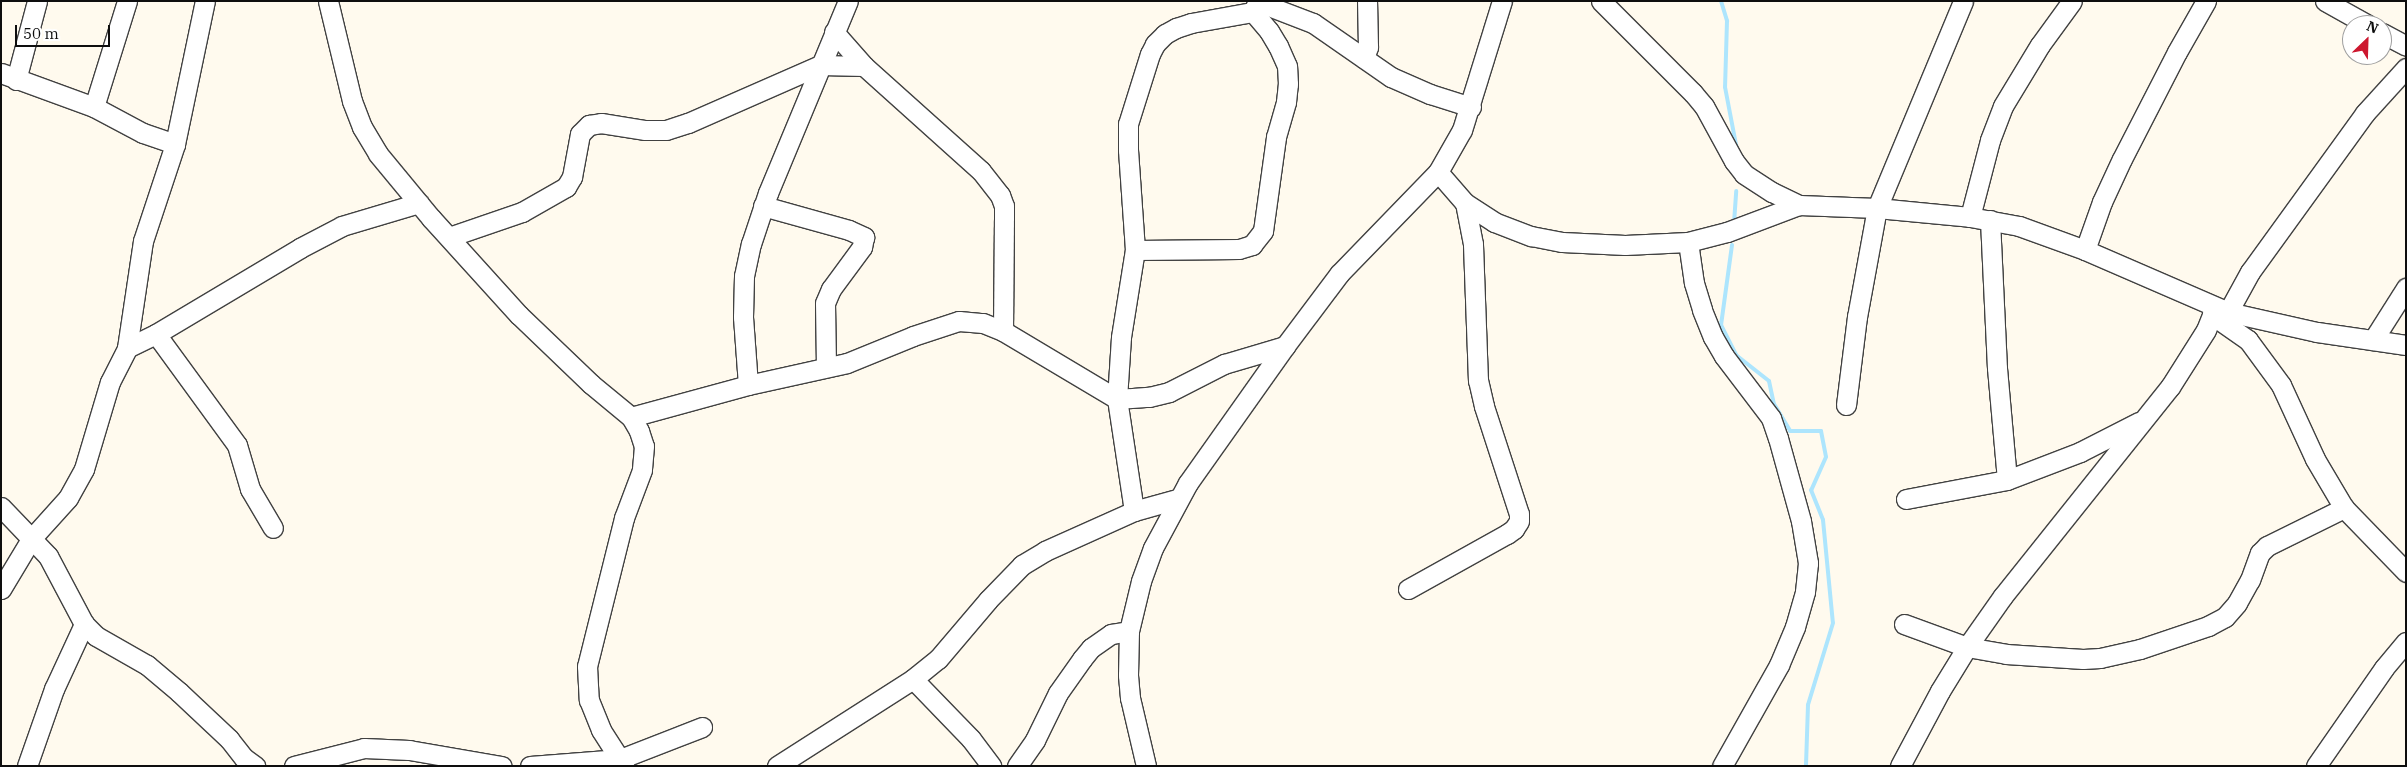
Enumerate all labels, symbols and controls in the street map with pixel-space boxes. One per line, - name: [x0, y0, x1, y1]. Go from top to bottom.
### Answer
- scale bar: [18, 15, 112, 47]
- north arrow: [2342, 15, 2392, 65]
- text: N: [2364, 17, 2381, 38]
- text: 50 m: [23, 24, 59, 43]

